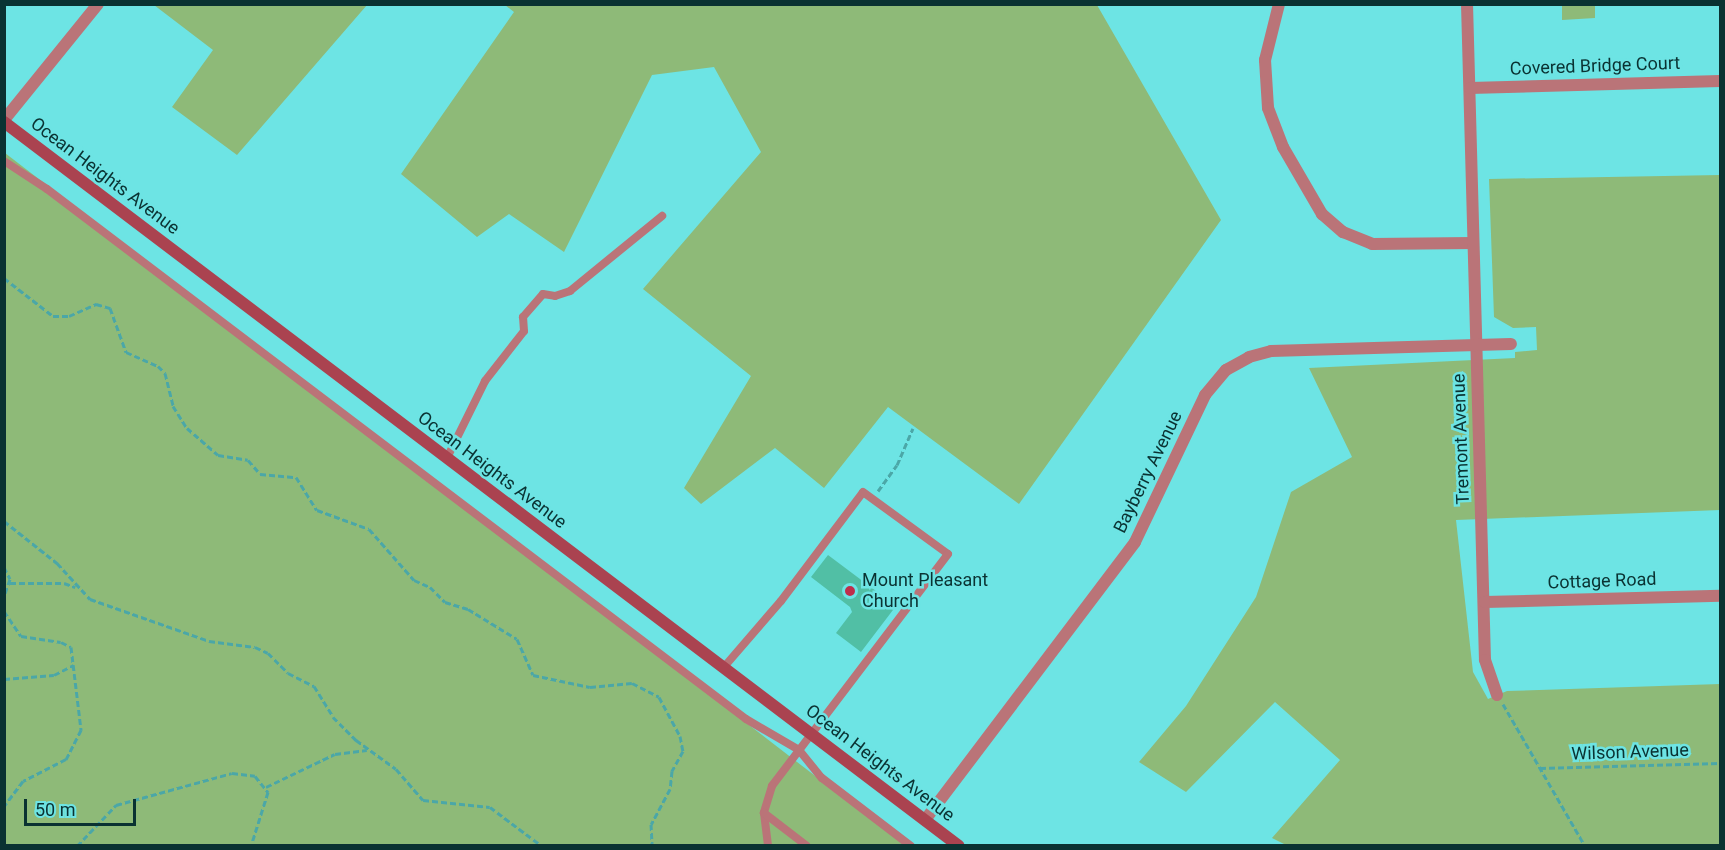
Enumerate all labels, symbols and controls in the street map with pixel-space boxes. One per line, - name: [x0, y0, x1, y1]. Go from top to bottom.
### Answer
- street label: Covered Bridge Court: [1509, 52, 1681, 80]
- street label: Ocean Heights Avenue: [26, 113, 184, 239]
- street label: Tremont Avenue: [1448, 373, 1474, 505]
- street label: Ocean Heights Avenue: [413, 407, 571, 533]
- street label: Bayberry Avenue: [1109, 407, 1187, 537]
- street label: Cottage Road: [1547, 568, 1657, 594]
- place label: Mount Pleasant Church: [862, 570, 988, 612]
- marker: Mount Pleasant Church: [843, 584, 857, 598]
- street label: Ocean Heights Avenue: [801, 700, 959, 826]
- street label: Wilson Avenue: [1571, 739, 1689, 765]
- scale bar: [27, 787, 140, 825]
- text: 50 m: [35, 799, 75, 820]

